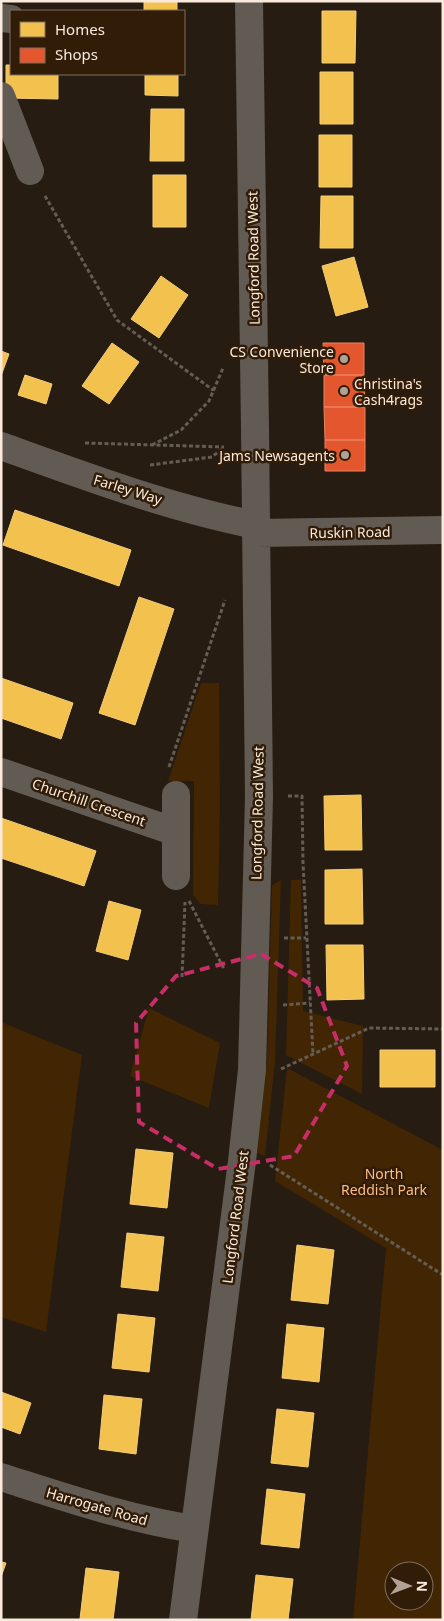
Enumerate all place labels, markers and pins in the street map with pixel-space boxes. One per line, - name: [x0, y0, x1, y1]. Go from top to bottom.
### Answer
- place label: CS Convenience Store: [229, 342, 334, 377]
- marker: CS Convenience Store: [338, 353, 350, 365]
- place label: Christina's Cash4rags: [354, 374, 423, 409]
- marker: Christina's Cash4rags: [338, 385, 350, 397]
- place label: Jams Newsagents: [217, 446, 335, 465]
- marker: Jams Newsagents: [339, 449, 351, 461]

